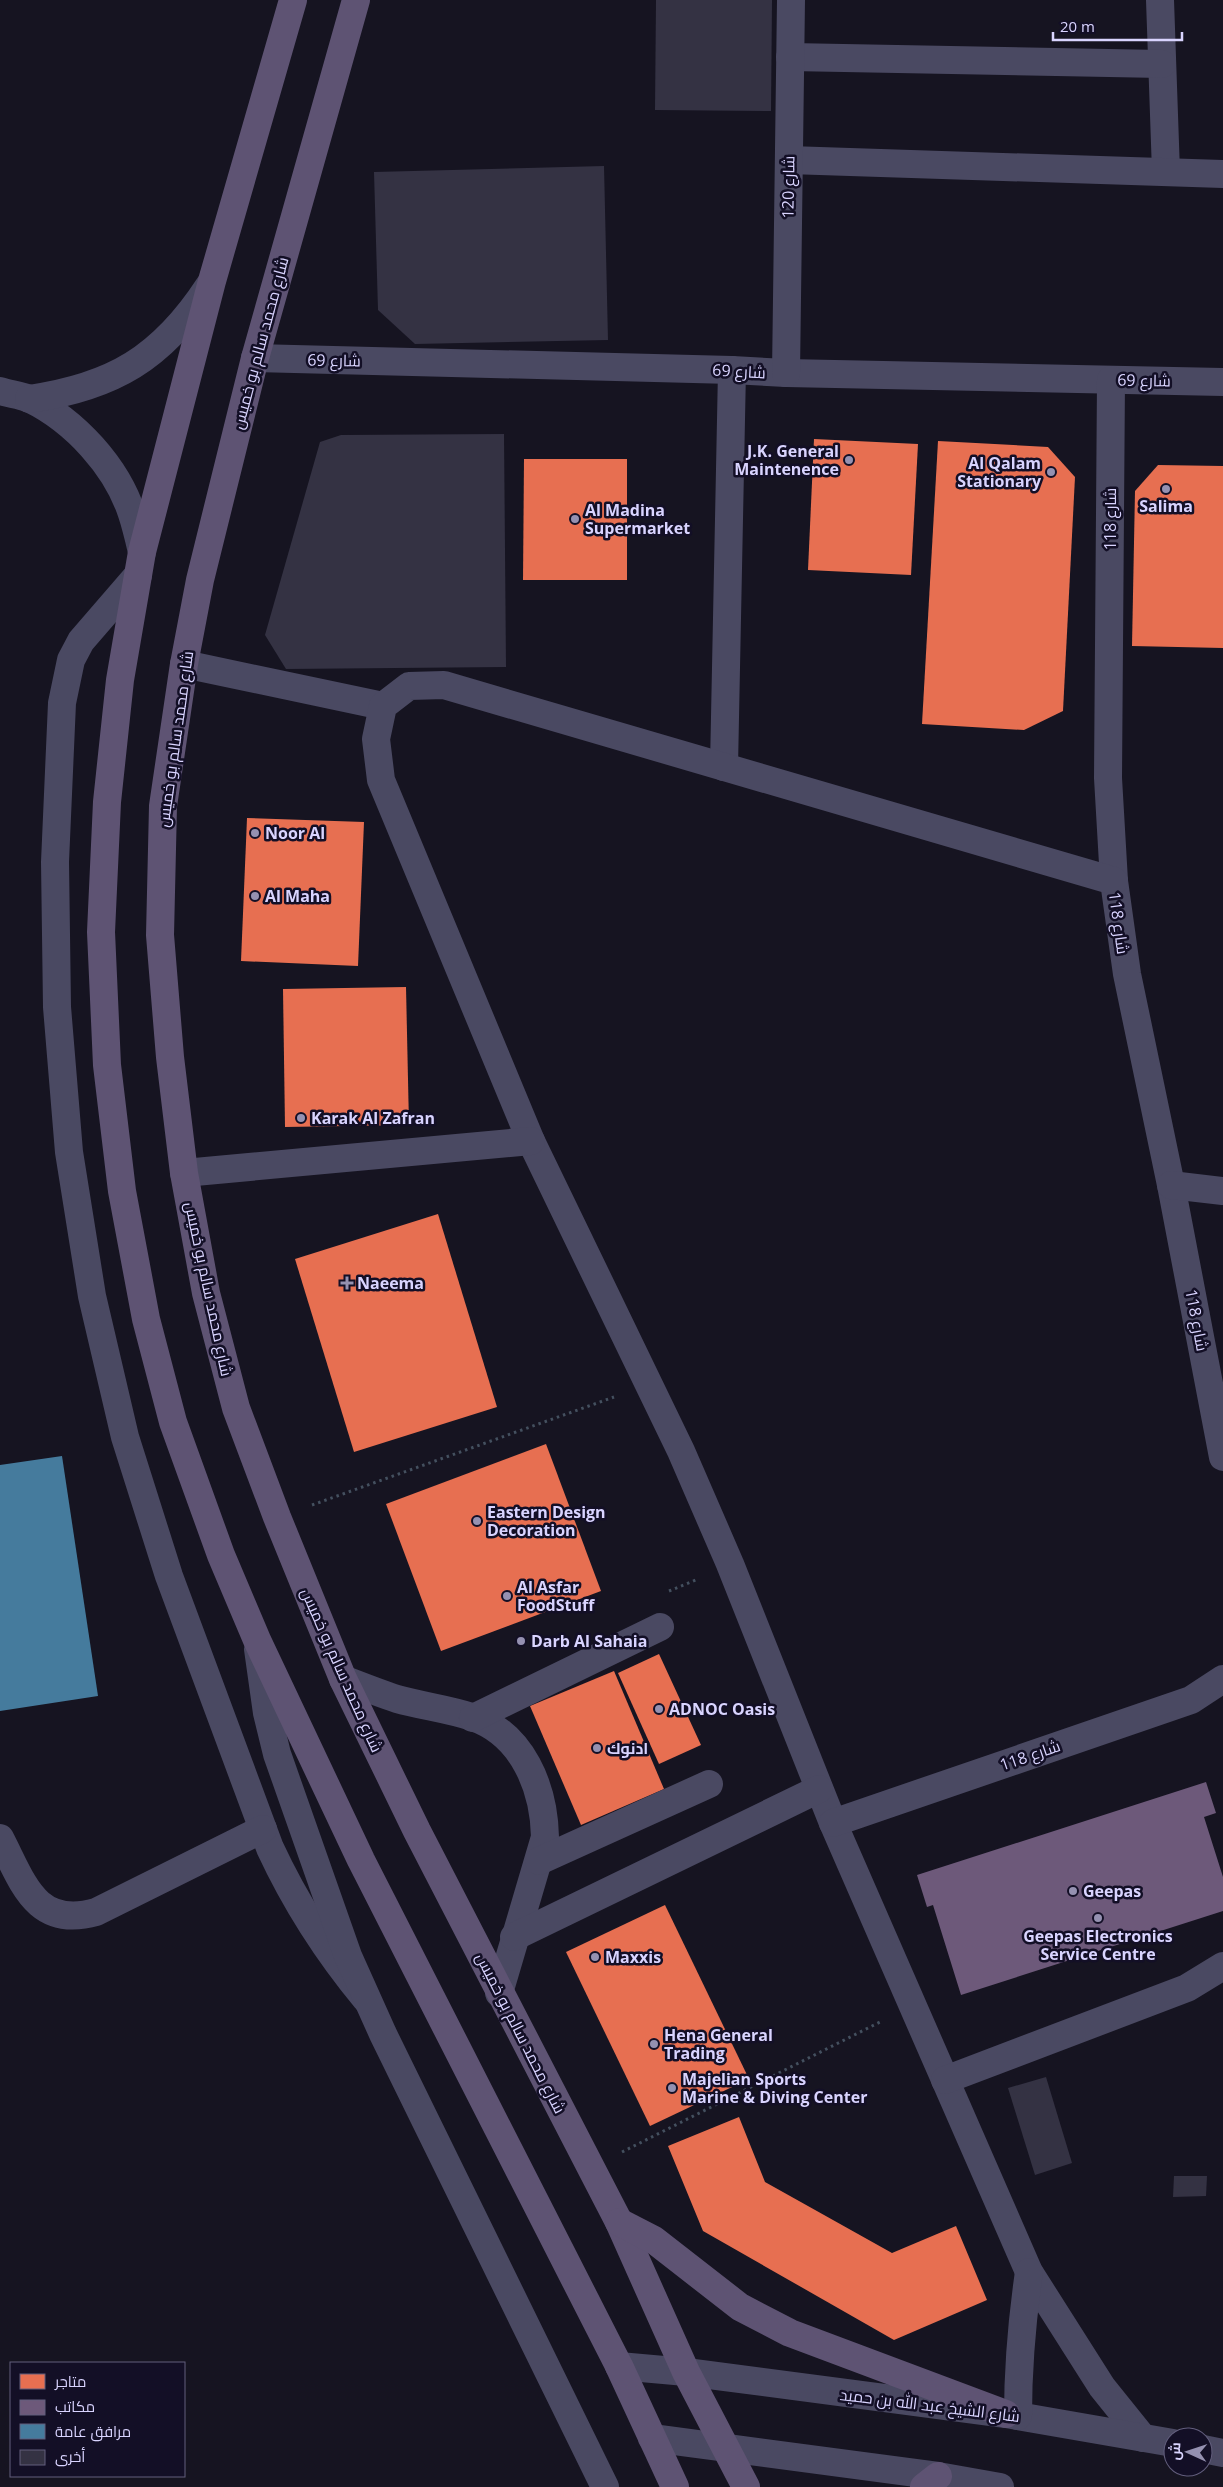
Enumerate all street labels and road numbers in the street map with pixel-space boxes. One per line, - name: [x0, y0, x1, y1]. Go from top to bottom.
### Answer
- street label: شارع 120: [776, 156, 801, 219]
- street label: شارع محمد سالم بو خميس: [226, 254, 295, 432]
- street label: شارع 69: [307, 349, 361, 372]
- street label: شارع 69: [712, 359, 766, 384]
- street label: شارع 69: [1117, 369, 1171, 392]
- street label: شارع 118: [1099, 488, 1122, 550]
- street label: شارع محمد سالم بو خميس: [152, 650, 199, 829]
- street label: شارع 118: [1103, 890, 1134, 956]
- street label: شارع محمد سالم بو خميس: [179, 1200, 238, 1378]
- street label: شارع 118: [1179, 1287, 1214, 1353]
- street label: شارع محمد سالم بو خميس: [295, 1584, 388, 1756]
- street label: شارع 118: [997, 1734, 1064, 1777]
- street label: شارع محمد سالم بو خميس: [470, 1949, 571, 2118]
- street label: شارع الشيخ عبد الله بن حميد: [839, 2383, 1021, 2428]

